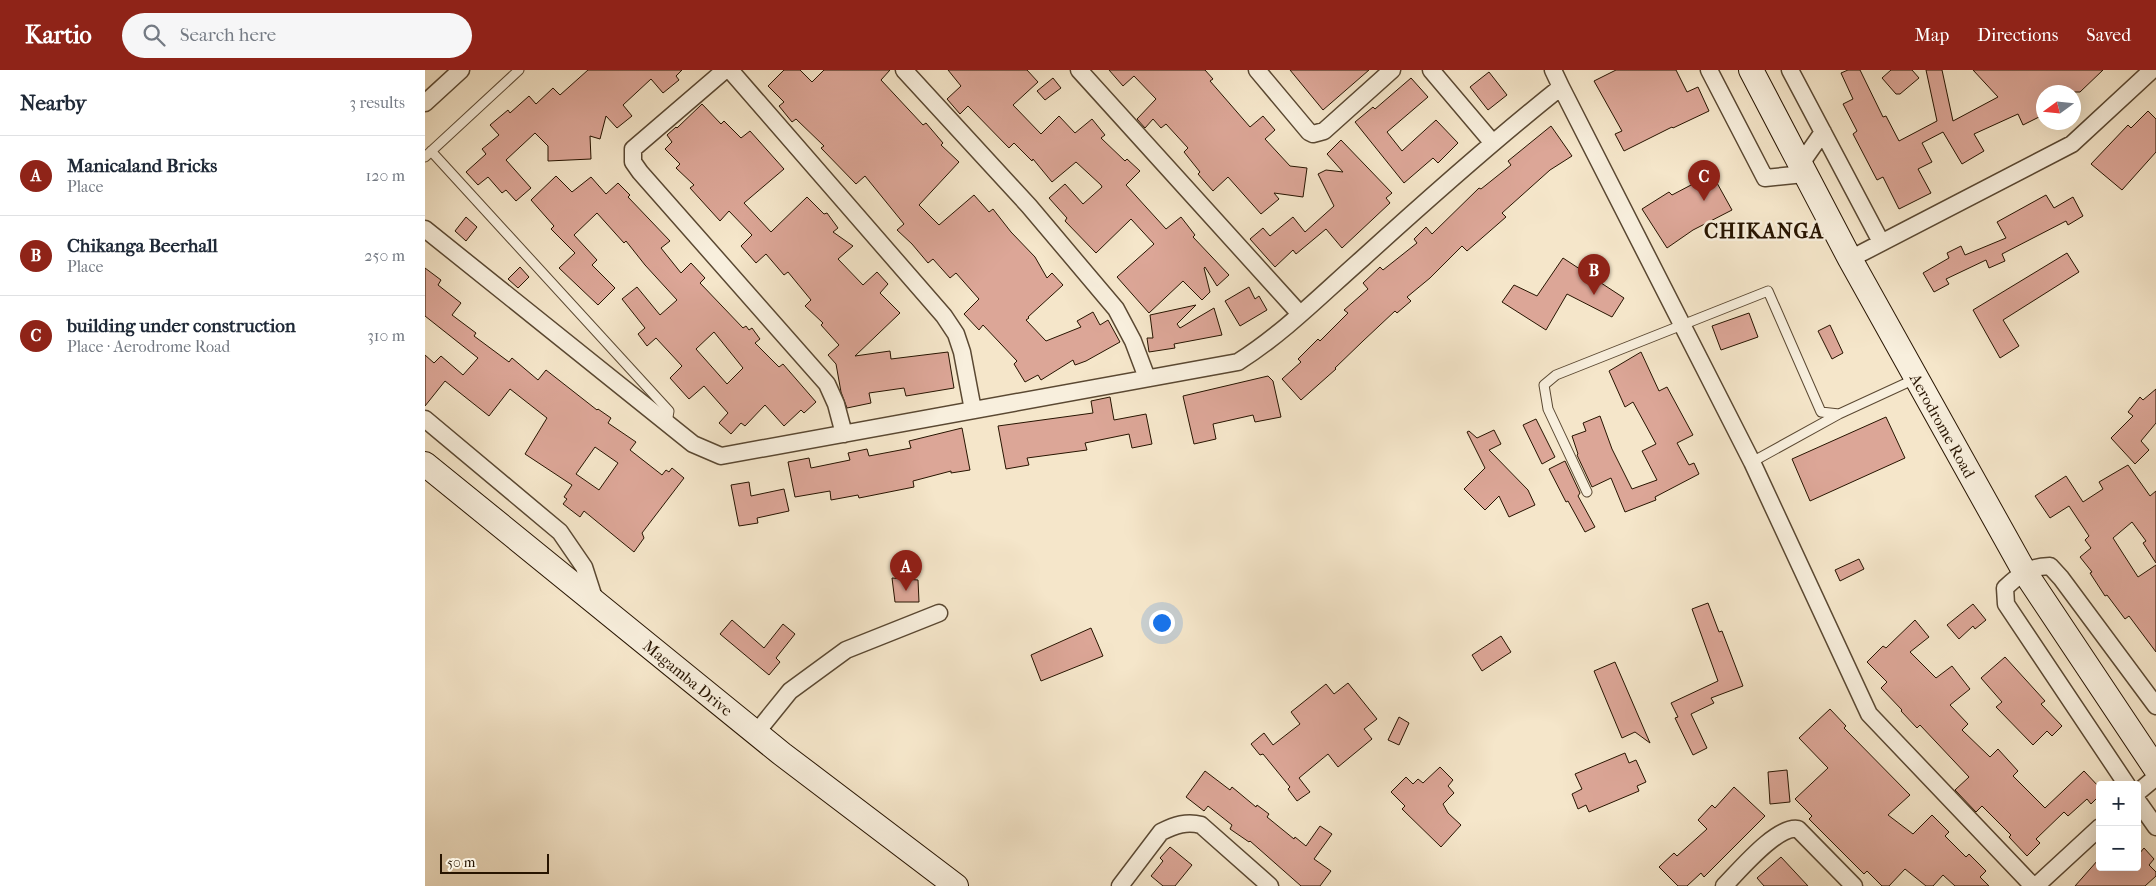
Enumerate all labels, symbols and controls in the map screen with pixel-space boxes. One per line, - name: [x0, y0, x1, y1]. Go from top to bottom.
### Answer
- search box: [122, 13, 472, 58]
- text: Kartio: [25, 21, 92, 49]
- icon: search: [140, 21, 168, 49]
- text: Search here: [180, 24, 276, 46]
- text: Map: [1915, 25, 1949, 46]
- text: Directions: [1977, 25, 2058, 46]
- text: Saved: [2086, 25, 2131, 46]
- north arrow: [2036, 85, 2081, 130]
- text: Nearby: [20, 91, 86, 115]
- text: 3 results: [349, 93, 405, 112]
- text: Manicaland Bricks: [67, 155, 217, 177]
- pin: C: [1688, 160, 1720, 201]
- text: A: [31, 166, 41, 185]
- text: 120 m: [366, 166, 405, 185]
- text: Place: [67, 177, 103, 196]
- district label: CHIKANGA: [1704, 219, 1824, 243]
- text: Chikanga Beerhall: [67, 235, 218, 257]
- text: B: [31, 246, 41, 265]
- text: 250 m: [364, 246, 405, 265]
- pin: B: [1578, 254, 1610, 295]
- text: Place: [67, 257, 103, 276]
- text: building under construction: [67, 315, 296, 337]
- text: C: [31, 326, 41, 345]
- text: 310 m: [367, 326, 405, 345]
- text: Place · Aerodrome Road: [67, 337, 230, 356]
- street label: Aerodrome Road: [1905, 369, 1979, 482]
- pin: A: [890, 550, 922, 591]
- your location: [1149, 610, 1175, 636]
- street label: Magamba Drive: [639, 636, 736, 720]
- map controls: [2096, 781, 2141, 871]
- button: +: [2096, 781, 2141, 826]
- button: −: [2096, 826, 2141, 871]
- scale bar: [440, 851, 549, 874]
- text: 50 m: [447, 854, 475, 871]

